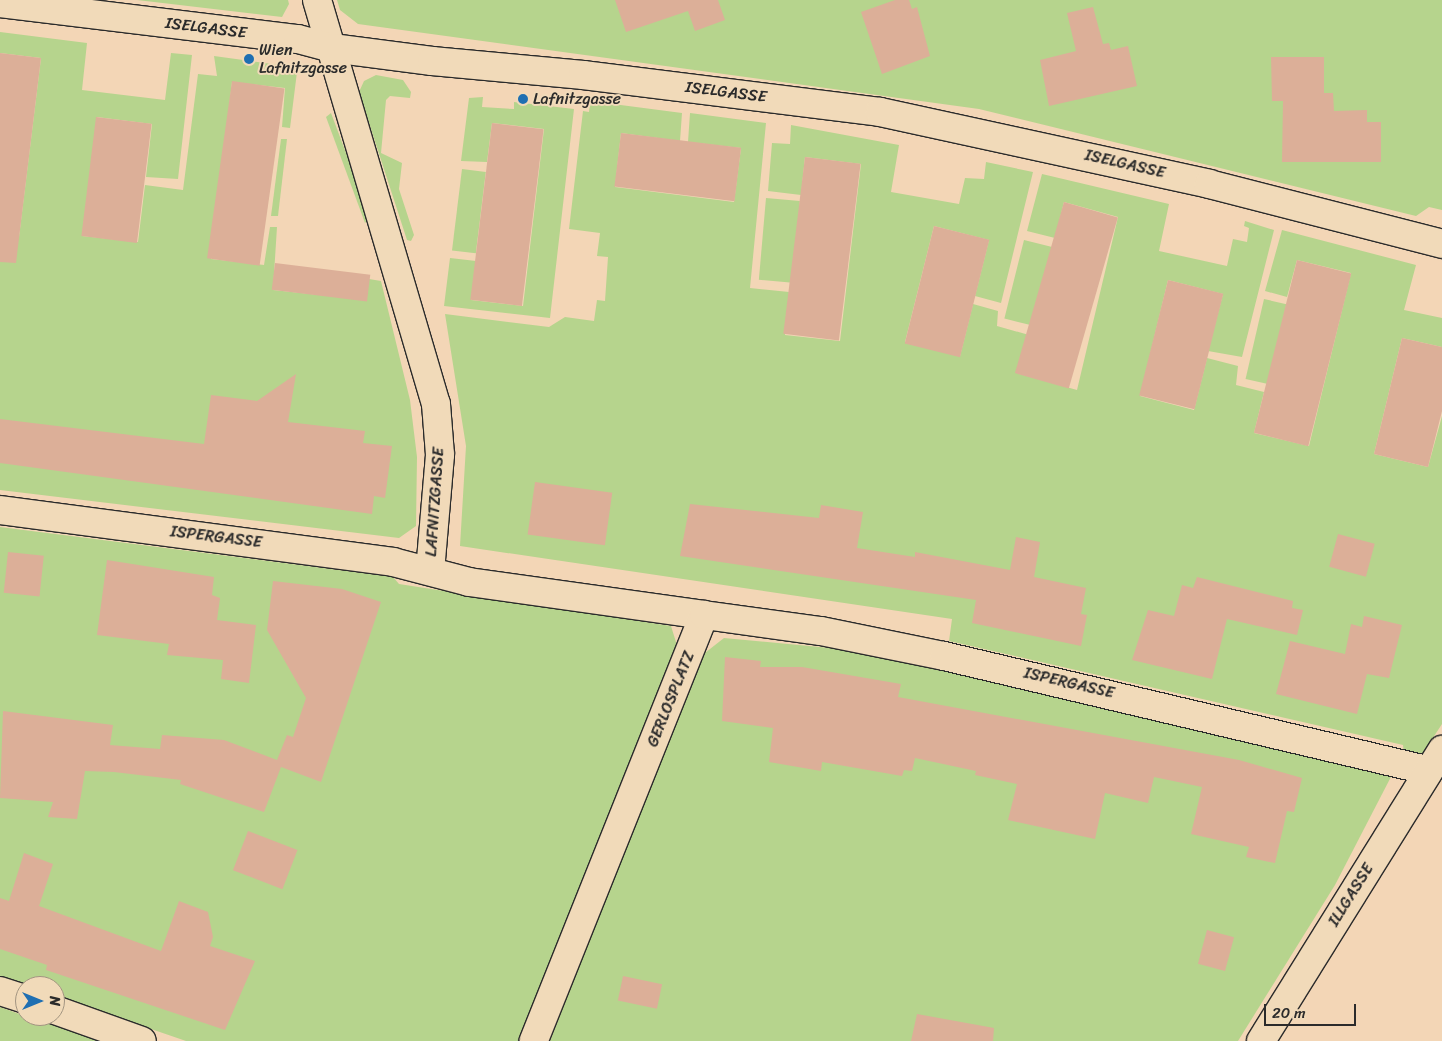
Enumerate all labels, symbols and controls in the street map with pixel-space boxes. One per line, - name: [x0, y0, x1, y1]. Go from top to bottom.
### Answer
- street label: ISELGASSE: [164, 13, 248, 43]
- place label: Wien Lafnitzgasse: [259, 40, 347, 78]
- marker: Wien Lafnitzgasse: [243, 53, 255, 65]
- street label: ISELGASSE: [684, 77, 768, 107]
- place label: Lafnitzgasse: [533, 89, 621, 109]
- marker: Lafnitzgasse: [517, 93, 529, 105]
- street label: ISELGASSE: [1083, 145, 1167, 183]
- street label: LAFNITZGASSE: [422, 447, 448, 557]
- street label: ISPERGASSE: [169, 522, 263, 552]
- street label: GERLOSPLATZ: [643, 648, 699, 750]
- street label: ISPERGASSE: [1022, 663, 1116, 703]
- street label: ILLGASSE: [1324, 860, 1378, 930]
- north arrow: [15, 976, 65, 1026]
- scale bar: [1267, 994, 1360, 1026]
- text: N: [42, 996, 67, 1006]
- text: 20 m: [1272, 1000, 1306, 1026]

